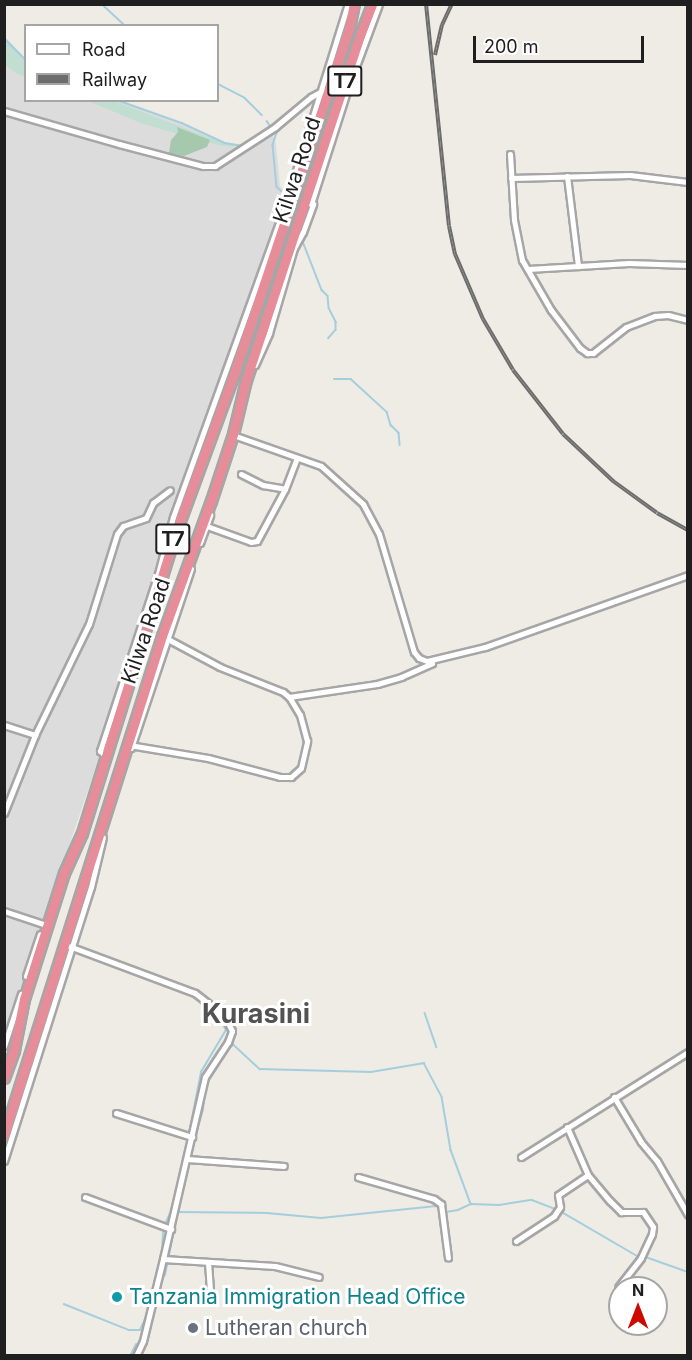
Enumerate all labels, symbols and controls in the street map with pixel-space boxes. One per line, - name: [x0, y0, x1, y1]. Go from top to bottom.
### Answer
- legend: [24, 24, 219, 102]
- scale bar: [476, 24, 647, 62]
- text: 200 m: [484, 36, 539, 57]
- text: Road: [82, 39, 125, 60]
- road number: T7: [327, 64, 363, 98]
- text: Railway: [82, 69, 147, 90]
- street label: Kilwa Road: [268, 114, 326, 226]
- road number: T7: [155, 522, 191, 556]
- street label: Kilwa Road: [116, 575, 176, 687]
- district label: Kurasini: [202, 998, 310, 1030]
- north arrow: [608, 1276, 668, 1336]
- text: N: [632, 1280, 644, 1300]
- place label: Tanzania Immigration Head Office: [129, 1284, 465, 1310]
- marker: Tanzania Immigration Head Office: [110, 1290, 124, 1304]
- place label: Lutheran church: [205, 1315, 368, 1341]
- marker: Lutheran church: [186, 1321, 200, 1335]

